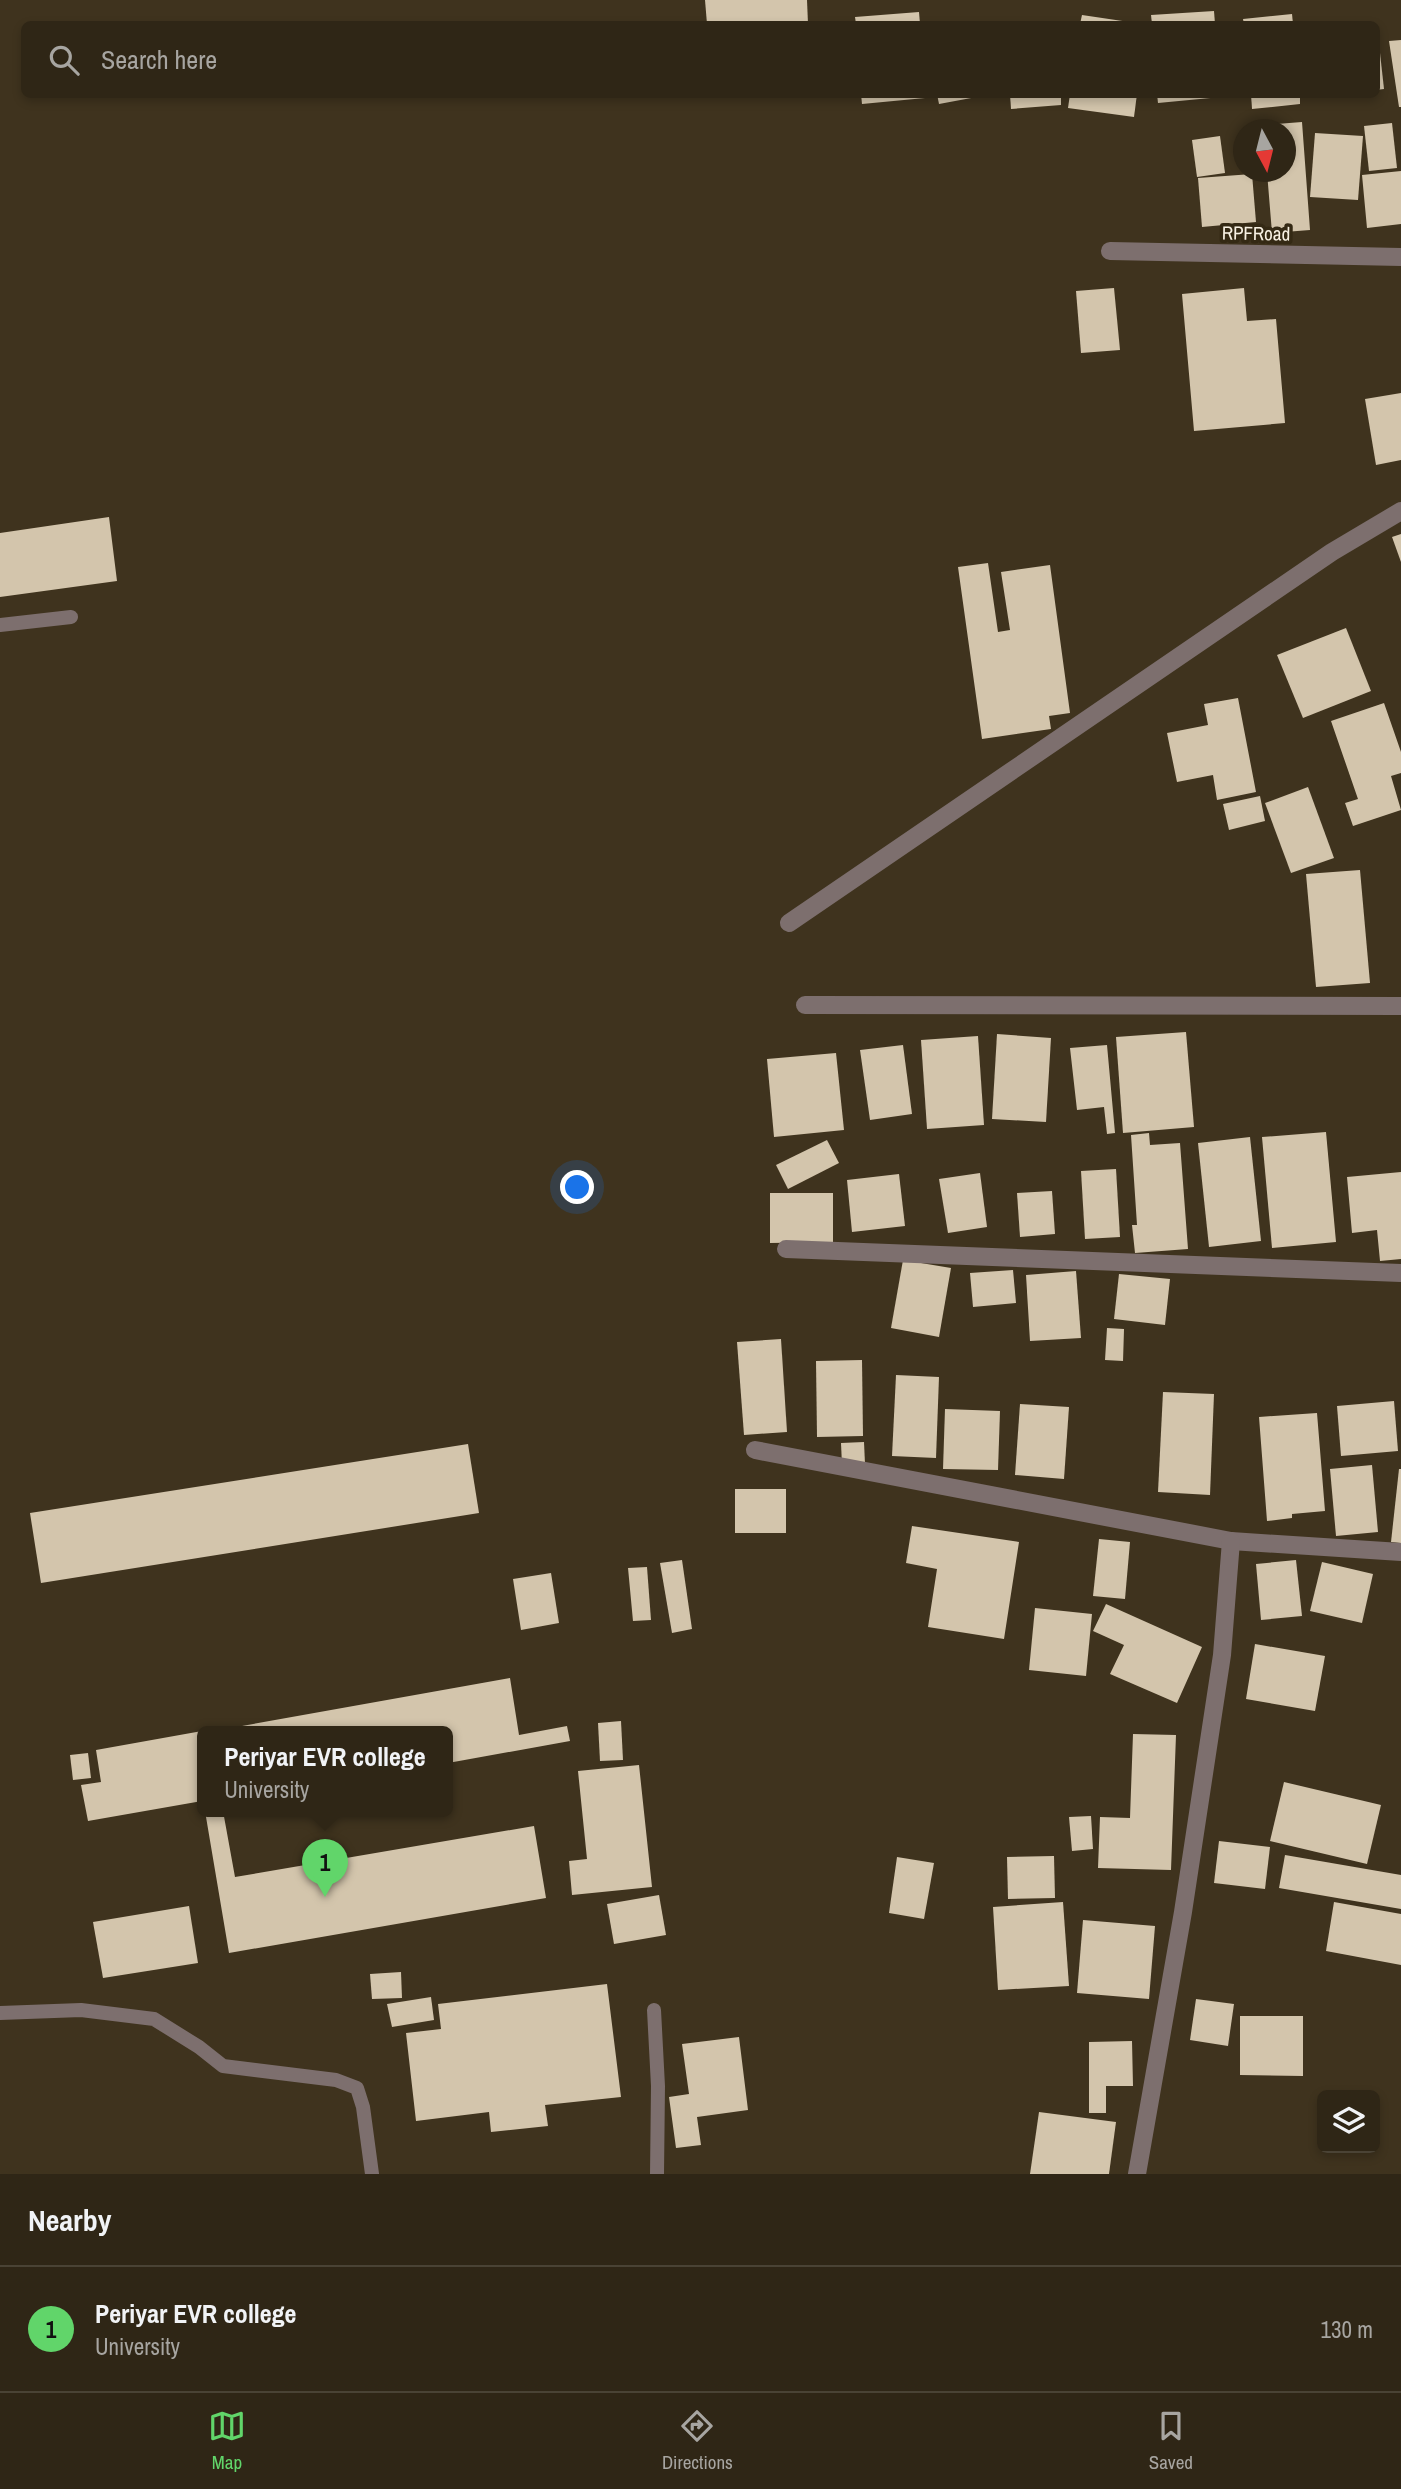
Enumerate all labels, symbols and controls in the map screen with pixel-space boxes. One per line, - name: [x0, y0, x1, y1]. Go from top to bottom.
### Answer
- search box: [21, 21, 1380, 98]
- icon: search: [45, 41, 83, 79]
- text: Search here: [101, 42, 217, 77]
- north arrow: [1233, 119, 1296, 182]
- street label: RPFRoad: [1222, 219, 1290, 247]
- your location: [560, 1170, 594, 1204]
- popup: [197, 1726, 453, 1817]
- text: Periyar EVR college: [224, 1739, 426, 1774]
- text: University: [224, 1774, 309, 1805]
- pin: 1: [302, 1839, 348, 1897]
- map controls: [1317, 2090, 1380, 2153]
- button: layers: [1317, 2090, 1380, 2153]
- text: Nearby: [28, 2200, 111, 2240]
- text: Periyar EVR college: [95, 2296, 296, 2331]
- text: 1: [46, 2314, 56, 2345]
- text: 130 m: [1321, 2314, 1373, 2345]
- text: University: [95, 2331, 180, 2362]
- tab: Map: [208, 2407, 246, 2475]
- tab: Directions: [662, 2407, 733, 2475]
- tab: Saved: [1149, 2407, 1193, 2475]

